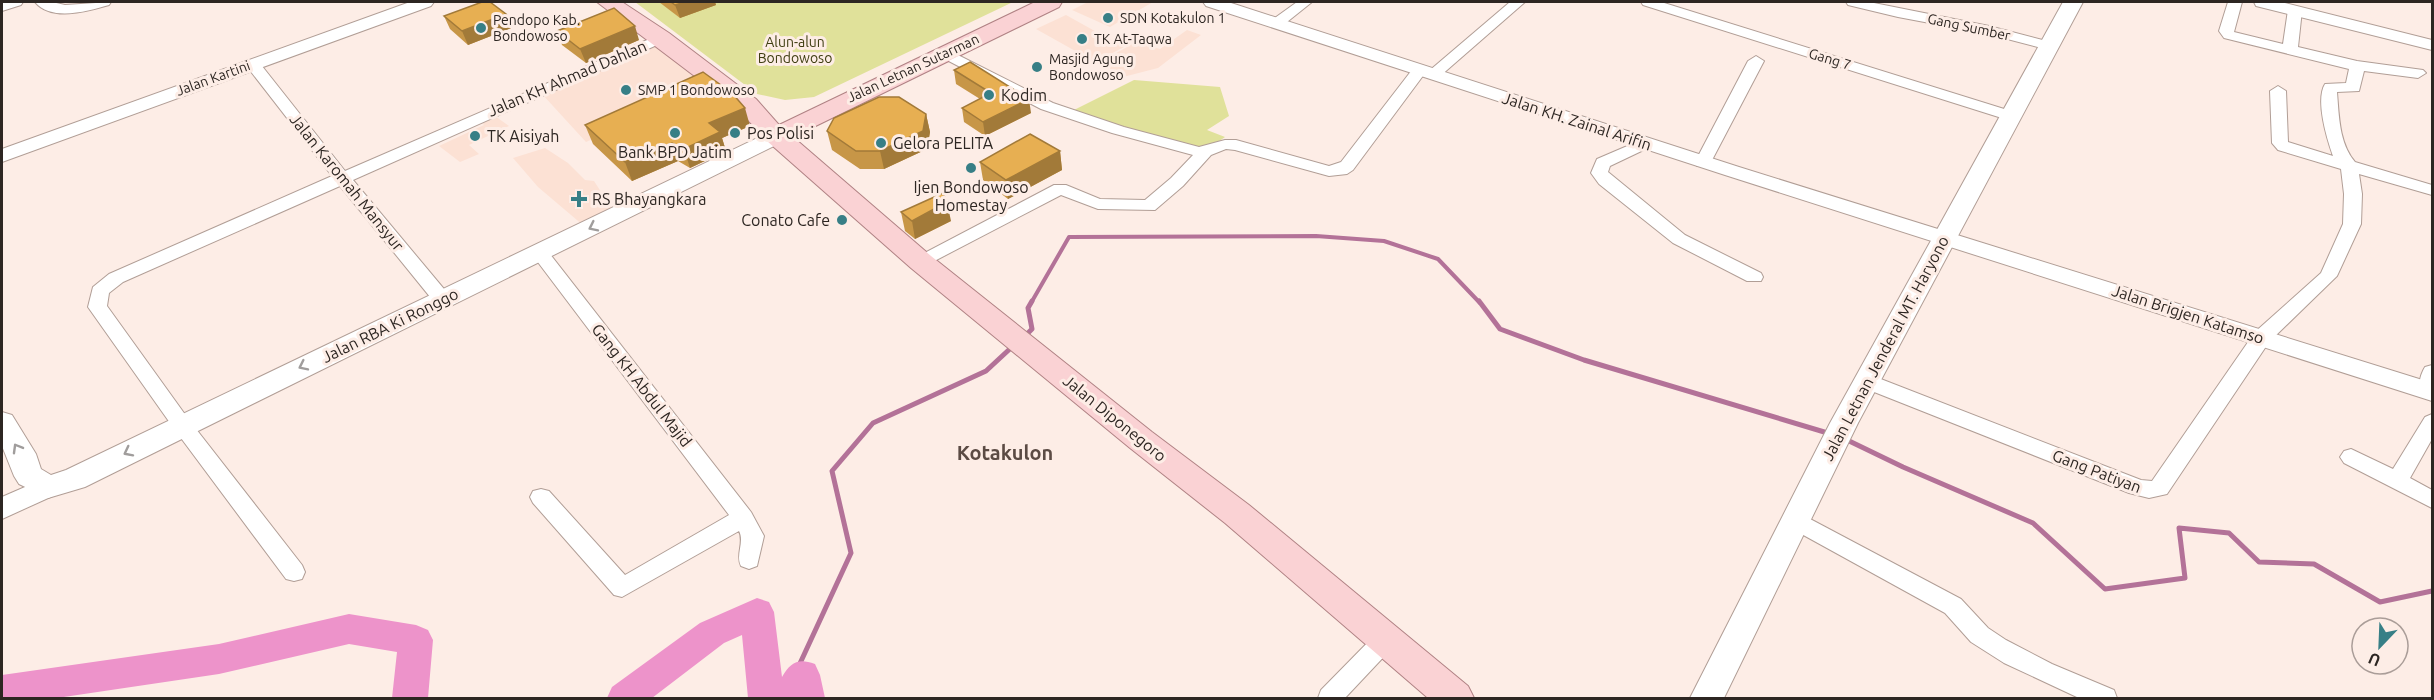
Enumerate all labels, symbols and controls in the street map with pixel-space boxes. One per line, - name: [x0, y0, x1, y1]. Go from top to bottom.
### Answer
- place label: SDN Kotakulon 1: [1120, 10, 1226, 26]
- street label: Gang Sumber: [1926, 10, 2013, 44]
- marker: SDN Kotakulon 1: [1101, 11, 1115, 25]
- place label: Pendopo Kab. Bondowoso: [493, 12, 580, 44]
- marker: Pendopo Kab. Bondowoso: [474, 21, 488, 35]
- street label: Jalan Letnan Sutarman: [845, 30, 981, 106]
- place label: TK At-Taqwa: [1094, 31, 1172, 47]
- marker: TK At-Taqwa: [1075, 32, 1089, 46]
- park label: Alun-alun Bondowoso: [758, 34, 832, 66]
- street label: Jalan KH Ahmad Dahlan: [485, 36, 649, 120]
- street label: Gang 7: [1807, 45, 1853, 73]
- place label: Masjid Agung Bondowoso: [1049, 51, 1134, 83]
- street label: Jalan Kartini: [174, 57, 252, 99]
- marker: Masjid Agung Bondowoso: [1030, 60, 1044, 74]
- place label: SMP 1 Bondowoso: [638, 82, 755, 98]
- marker: SMP 1 Bondowoso: [619, 83, 633, 97]
- place label: Kodim: [1001, 86, 1047, 104]
- marker: Kodim: [982, 88, 996, 102]
- street label: Jalan KH. Zainal Arifin: [1500, 88, 1654, 154]
- street label: Jalan Karomah Mansyur: [286, 110, 408, 254]
- place label: Pos Polisi: [747, 124, 814, 142]
- marker: Bank BPD Jatim: [668, 126, 682, 140]
- marker: Pos Polisi: [728, 126, 742, 140]
- place label: TK Aisiyah: [487, 127, 559, 145]
- marker: TK Aisiyah: [468, 129, 482, 143]
- place label: Gelora PELITA: [893, 134, 994, 152]
- marker: Gelora PELITA: [874, 136, 888, 150]
- place label: Bank BPD Jatim: [618, 143, 732, 161]
- marker: Ijen Bondowoso Homestay: [964, 161, 978, 175]
- place label: Ijen Bondowoso Homestay: [913, 178, 1029, 214]
- marker: RS Bhayangkara: [570, 190, 588, 208]
- place label: RS Bhayangkara: [592, 190, 706, 208]
- place label: Conato Cafe: [741, 211, 830, 229]
- marker: Conato Cafe: [835, 213, 849, 227]
- one-way arrow: [588, 220, 599, 232]
- street label: Jalan Letnan Jenderal MT. Haryono: [1818, 233, 1952, 463]
- street label: Jalan Brigjen Katamso: [2110, 281, 2266, 347]
- street label: Jalan RBA Ki Ronggo: [319, 284, 461, 366]
- street label: Gang KH Abdul Majid: [588, 320, 696, 450]
- one-way arrow: [299, 359, 310, 371]
- street label: Jalan Diponegoro: [1060, 371, 1170, 465]
- district label: Kotakulon: [957, 441, 1053, 464]
- one-way arrow: [13, 444, 24, 454]
- one-way arrow: [124, 445, 135, 457]
- street label: Gang Patiyan: [2050, 446, 2144, 496]
- north arrow: [2350, 616, 2410, 676]
- text: U: [2365, 649, 2383, 670]

